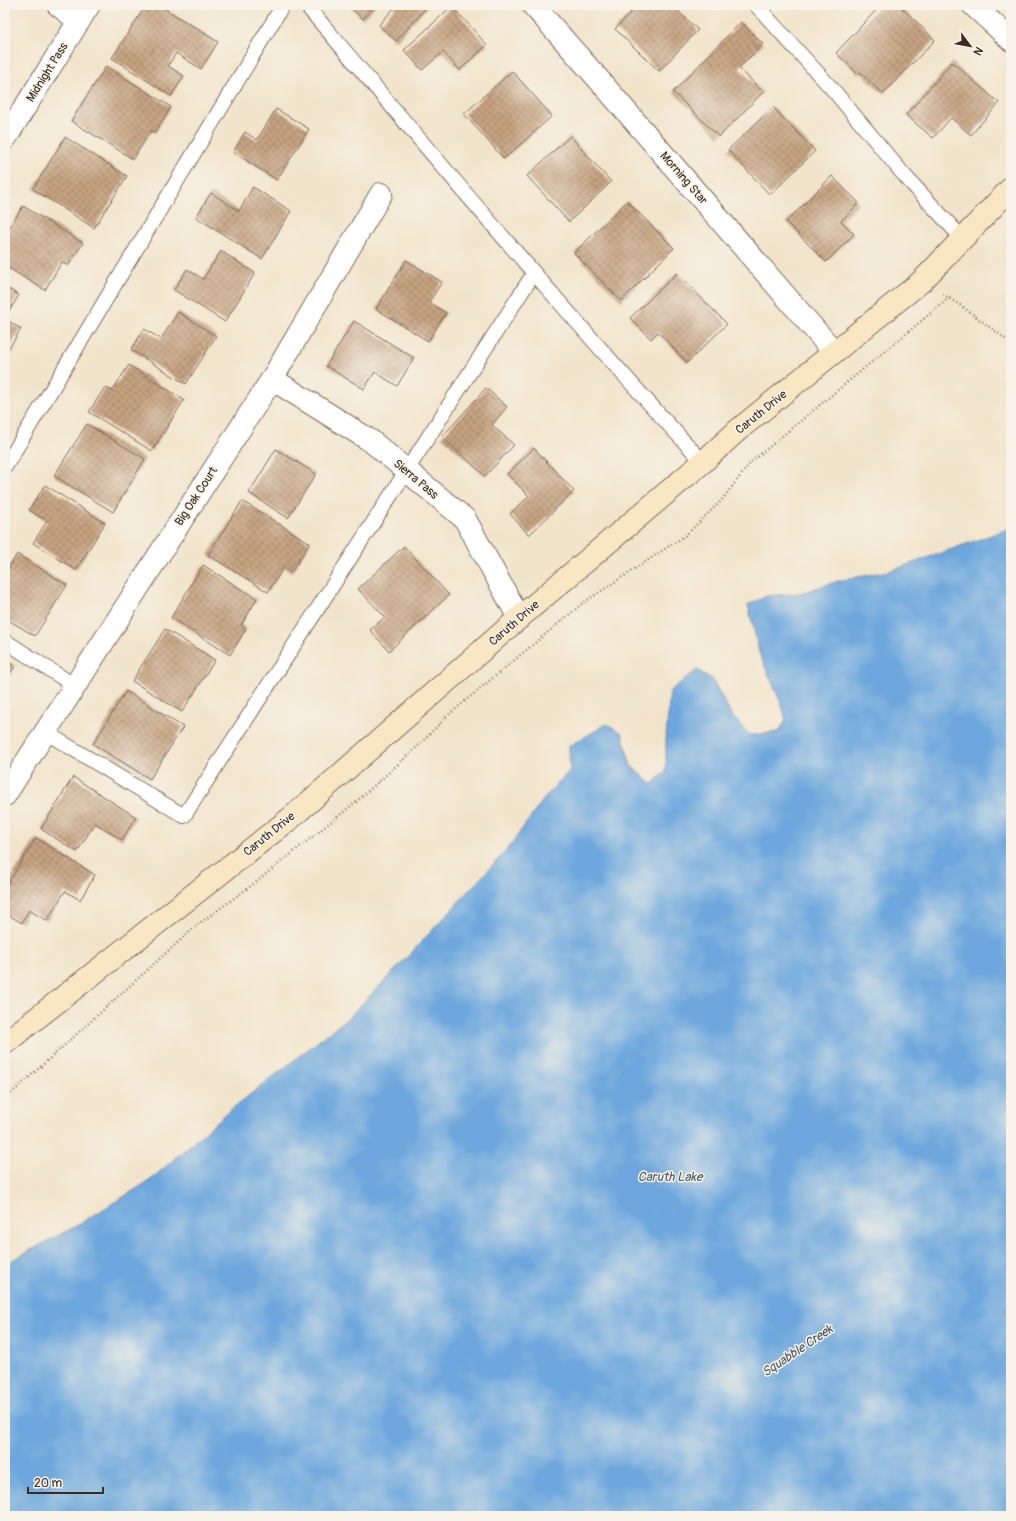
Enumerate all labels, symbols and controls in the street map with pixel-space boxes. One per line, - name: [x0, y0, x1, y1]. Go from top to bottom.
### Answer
- north arrow: [950, 26, 990, 66]
- street label: Midnight Pass: [23, 39, 72, 105]
- text: N: [970, 44, 986, 58]
- street label: Morning Star: [657, 149, 711, 208]
- street label: Caruth Drive: [733, 387, 790, 438]
- street label: Sierra Pass: [390, 456, 442, 503]
- street label: Big Oak Court: [172, 464, 221, 529]
- street label: Caruth Drive: [486, 597, 543, 649]
- street label: Caruth Drive: [241, 809, 298, 860]
- water label: Caruth Lake: [638, 1169, 704, 1185]
- water label: Squabble Creek: [759, 1320, 837, 1380]
- scale bar: [28, 1469, 103, 1495]
- text: 20 m: [34, 1476, 63, 1491]

